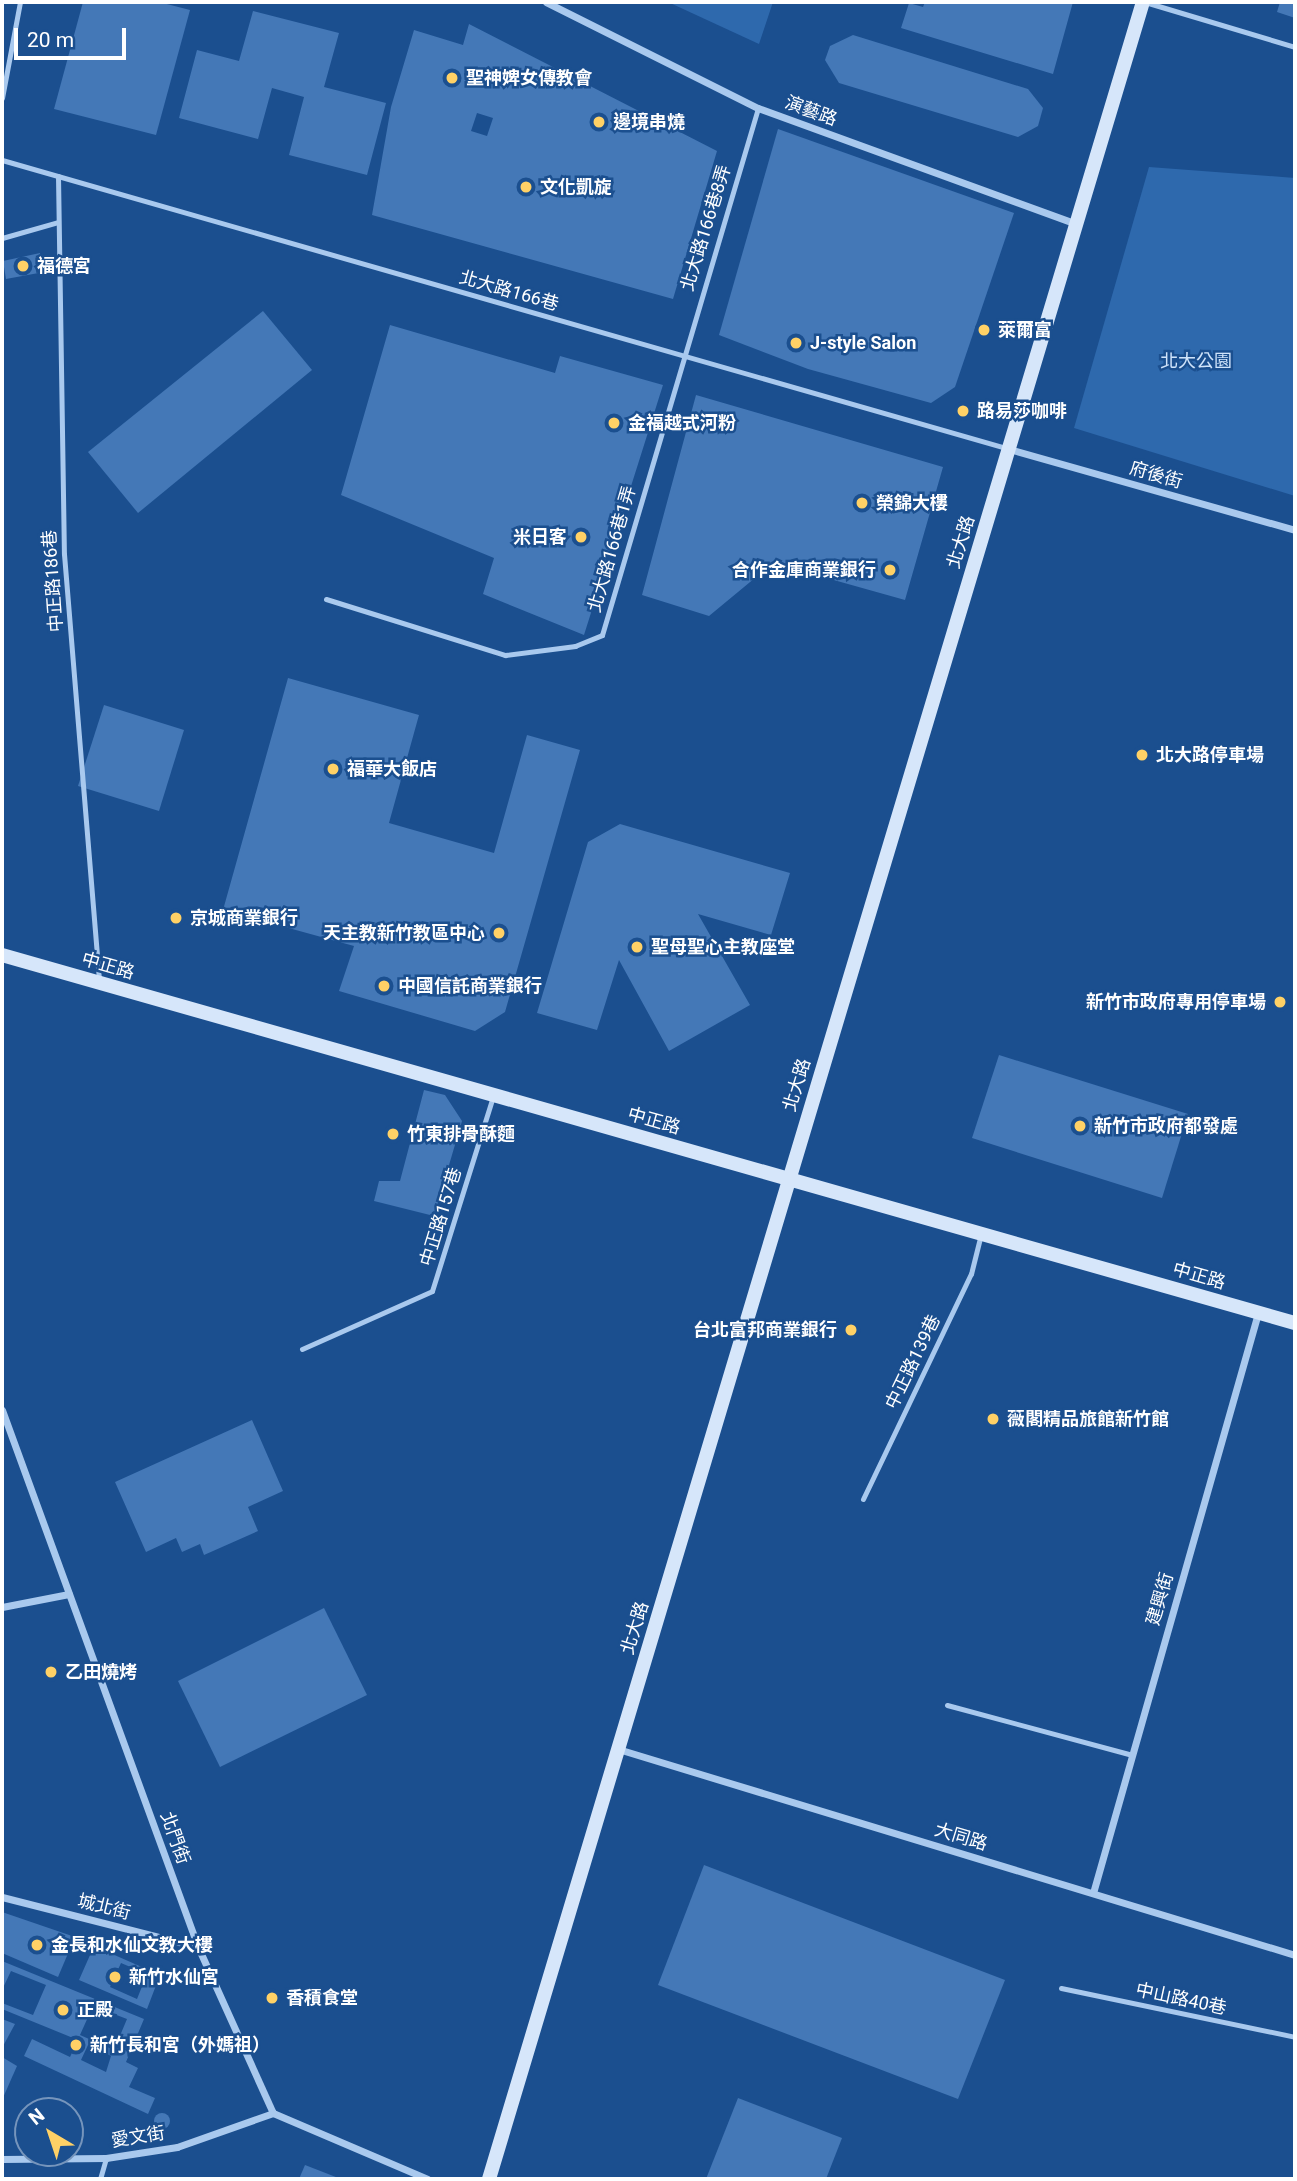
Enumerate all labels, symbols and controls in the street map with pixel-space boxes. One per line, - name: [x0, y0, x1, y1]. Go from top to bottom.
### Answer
- scale bar: [18, 14, 130, 58]
- text: 20 m: [27, 28, 74, 52]
- place label: 聖神婢女傳教會: [466, 67, 592, 89]
- marker: 聖神婢女傳教會: [444, 70, 460, 86]
- street label: 演藝路: [782, 92, 840, 130]
- place label: 邊境串燒: [613, 111, 685, 133]
- marker: 邊境串燒: [591, 114, 607, 130]
- street label: 北大路166巷8弄: [677, 162, 735, 294]
- place label: 文化凱旋: [540, 176, 612, 198]
- marker: 文化凱旋: [518, 179, 534, 195]
- place label: 福德宮: [37, 255, 91, 277]
- marker: 福德宮: [15, 258, 31, 274]
- street label: 北大路166巷: [457, 267, 561, 315]
- place label: 萊爾富: [998, 319, 1052, 341]
- marker: 萊爾富: [976, 322, 992, 338]
- place label: J-style Salon: [810, 332, 916, 354]
- marker: J-style Salon: [788, 335, 804, 351]
- park label: 北大公園: [1160, 350, 1232, 372]
- place label: 路易莎咖啡: [977, 400, 1067, 422]
- marker: 路易莎咖啡: [955, 403, 971, 419]
- place label: 金福越式河粉: [628, 412, 736, 434]
- marker: 金福越式河粉: [606, 415, 622, 431]
- street label: 府後街: [1127, 457, 1185, 493]
- street label: 北大路166巷1弄: [584, 483, 640, 615]
- place label: 榮錦大樓: [876, 492, 948, 514]
- marker: 榮錦大樓: [854, 495, 870, 511]
- street label: 北大路: [943, 513, 979, 571]
- place label: 米日客: [513, 526, 567, 548]
- street label: 中正路186巷: [39, 529, 67, 633]
- marker: 米日客: [573, 529, 589, 545]
- place label: 合作金庫商業銀行: [732, 559, 876, 581]
- marker: 合作金庫商業銀行: [882, 562, 898, 578]
- place label: 北大路停車場: [1156, 744, 1264, 766]
- marker: 北大路停車場: [1134, 747, 1150, 763]
- place label: 福華大飯店: [347, 758, 437, 780]
- marker: 福華大飯店: [325, 761, 341, 777]
- place label: 京城商業銀行: [190, 907, 298, 929]
- marker: 京城商業銀行: [168, 910, 184, 926]
- place label: 天主教新竹教區中心: [323, 922, 485, 944]
- marker: 天主教新竹教區中心: [491, 925, 507, 941]
- place label: 聖母聖心主教座堂: [651, 936, 795, 958]
- marker: 聖母聖心主教座堂: [629, 939, 645, 955]
- street label: 中正路: [79, 948, 137, 984]
- place label: 中國信託商業銀行: [398, 975, 542, 997]
- marker: 中國信託商業銀行: [376, 978, 392, 994]
- place label: 新竹市政府專用停車場: [1086, 991, 1266, 1013]
- marker: 新竹市政府專用停車場: [1272, 994, 1288, 1010]
- street label: 北大路: [779, 1056, 815, 1114]
- street label: 中正路: [625, 1103, 683, 1139]
- place label: 新竹市政府都發處: [1094, 1115, 1238, 1137]
- marker: 新竹市政府都發處: [1072, 1118, 1088, 1134]
- place label: 竹東排骨酥麵: [407, 1123, 515, 1145]
- marker: 竹東排骨酥麵: [385, 1126, 401, 1142]
- street label: 中正路157巷: [416, 1165, 466, 1269]
- street label: 中正路: [1170, 1258, 1228, 1294]
- street label: 中正路139巷: [881, 1311, 945, 1413]
- place label: 台北富邦商業銀行: [693, 1319, 837, 1341]
- marker: 台北富邦商業銀行: [843, 1322, 859, 1338]
- place label: 薇閣精品旅館新竹館: [1007, 1408, 1169, 1430]
- marker: 薇閣精品旅館新竹館: [985, 1411, 1001, 1427]
- street label: 建興街: [1142, 1570, 1178, 1628]
- street label: 北大路: [617, 1599, 653, 1657]
- place label: 乙田燒烤: [65, 1661, 137, 1683]
- marker: 乙田燒烤: [43, 1664, 59, 1680]
- street label: 北門街: [156, 1809, 194, 1867]
- street label: 大同路: [932, 1819, 990, 1855]
- street label: 城北街: [75, 1890, 133, 1924]
- place label: 金長和水仙文教大樓: [51, 1934, 213, 1956]
- marker: 金長和水仙文教大樓: [29, 1937, 45, 1953]
- place label: 新竹水仙宮: [129, 1966, 219, 1988]
- marker: 新竹水仙宮: [107, 1969, 123, 1985]
- street label: 中山路40巷: [1134, 1979, 1228, 2019]
- place label: 香積食堂: [286, 1987, 358, 2009]
- marker: 香積食堂: [264, 1990, 280, 2006]
- place label: 正殿: [77, 1999, 113, 2021]
- marker: 正殿: [55, 2002, 71, 2018]
- place label: 新竹長和宮（外媽祖）: [90, 2034, 270, 2056]
- marker: 新竹長和宮（外媽祖）: [68, 2037, 84, 2053]
- north arrow: [14, 2097, 84, 2167]
- text: N: [24, 2104, 49, 2130]
- street label: 愛文街: [110, 2122, 166, 2152]

